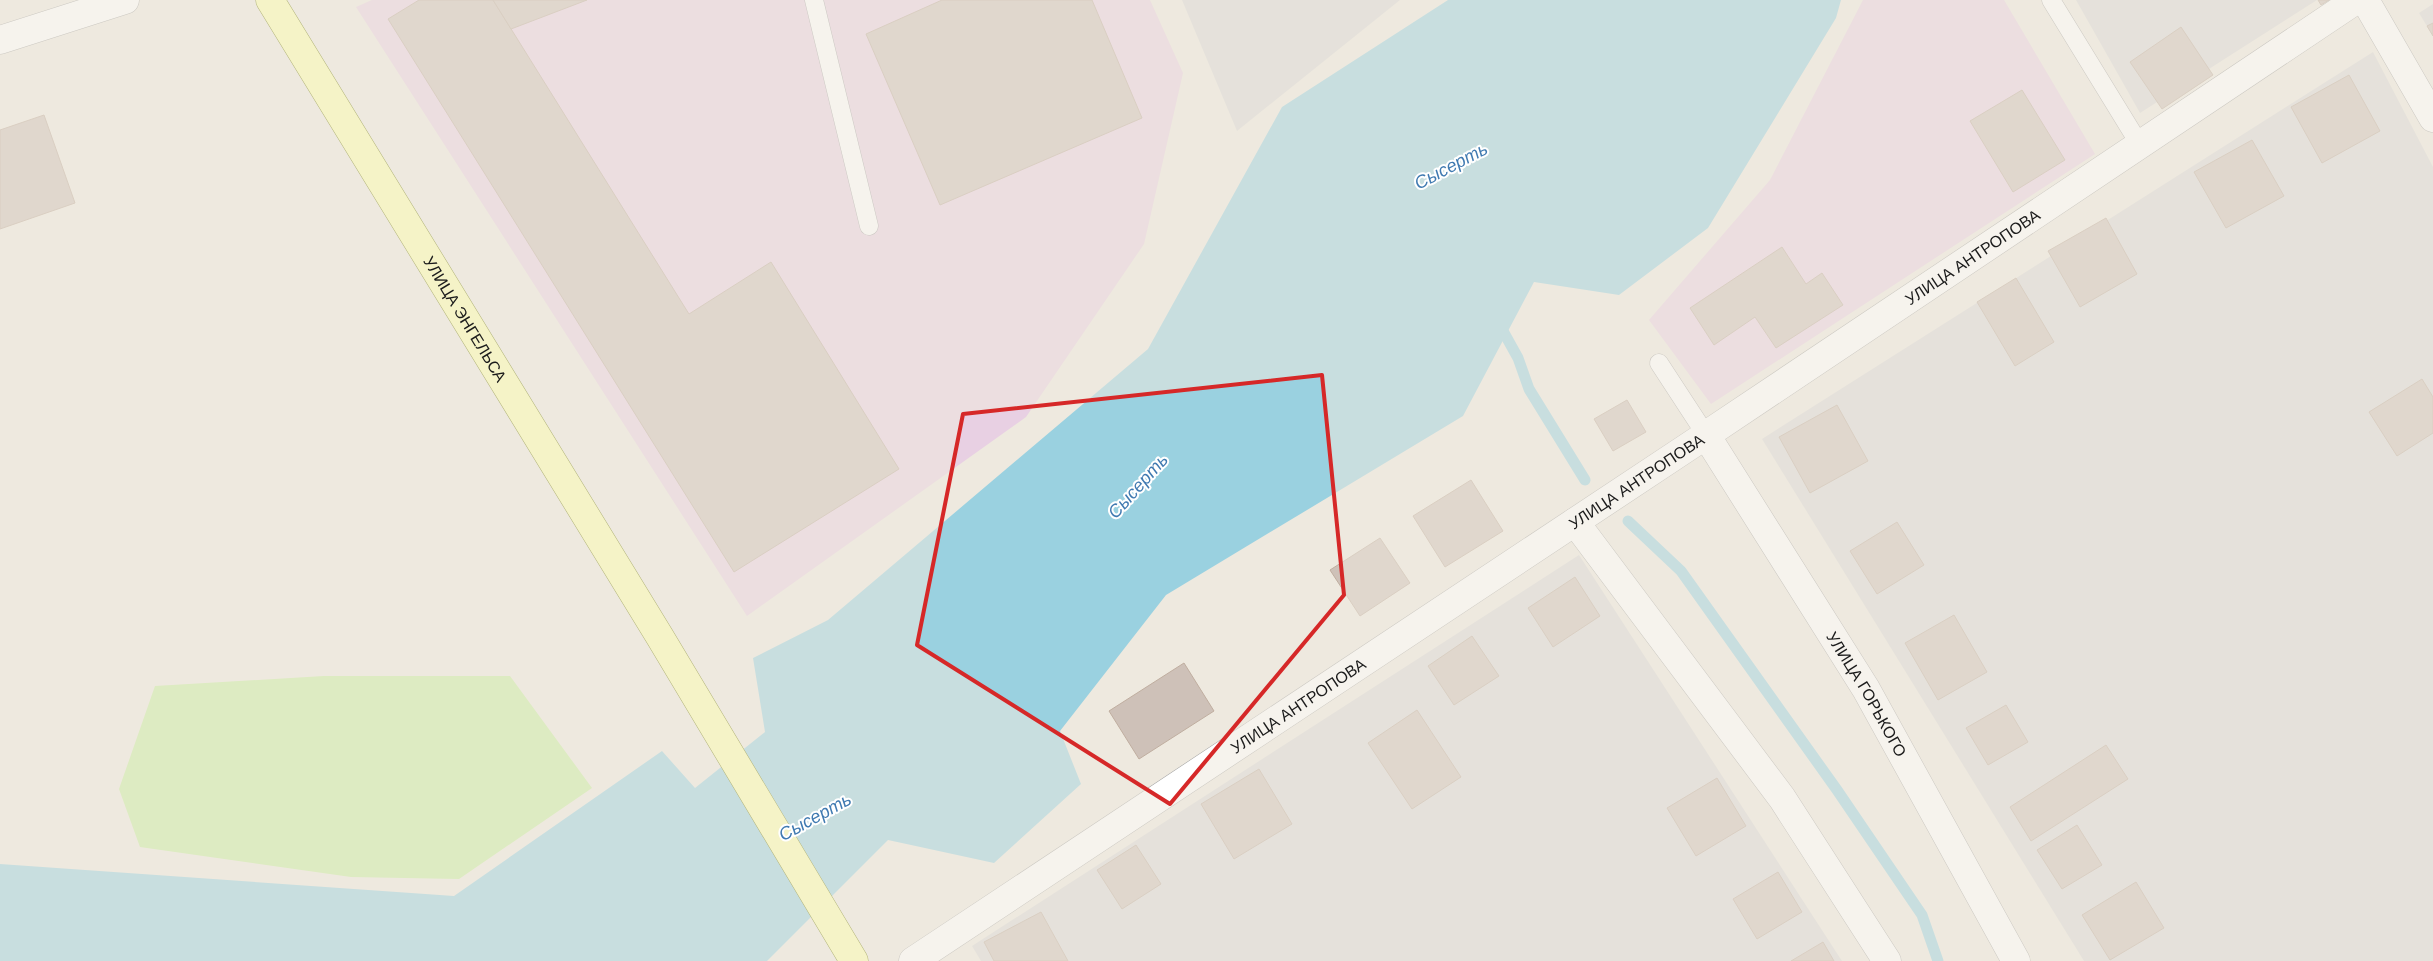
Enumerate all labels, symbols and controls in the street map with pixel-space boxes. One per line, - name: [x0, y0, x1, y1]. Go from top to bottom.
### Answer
- water label: Сысерть: [1411, 138, 1491, 194]
- street label: УЛИЦА АНТРОПОВА: [1902, 206, 2043, 308]
- street label: УЛИЦА ЭНГЕЛЬСА: [420, 254, 510, 385]
- street label: УЛИЦА АНТРОПОВА: [1566, 431, 1707, 532]
- water label: Сысерть: [1104, 450, 1172, 522]
- street label: УЛИЦА ГОРЬКОГО: [1823, 629, 1910, 760]
- street label: УЛИЦА АНТРОПОВА: [1228, 655, 1369, 757]
- water label: Сысерть: [775, 789, 855, 845]

